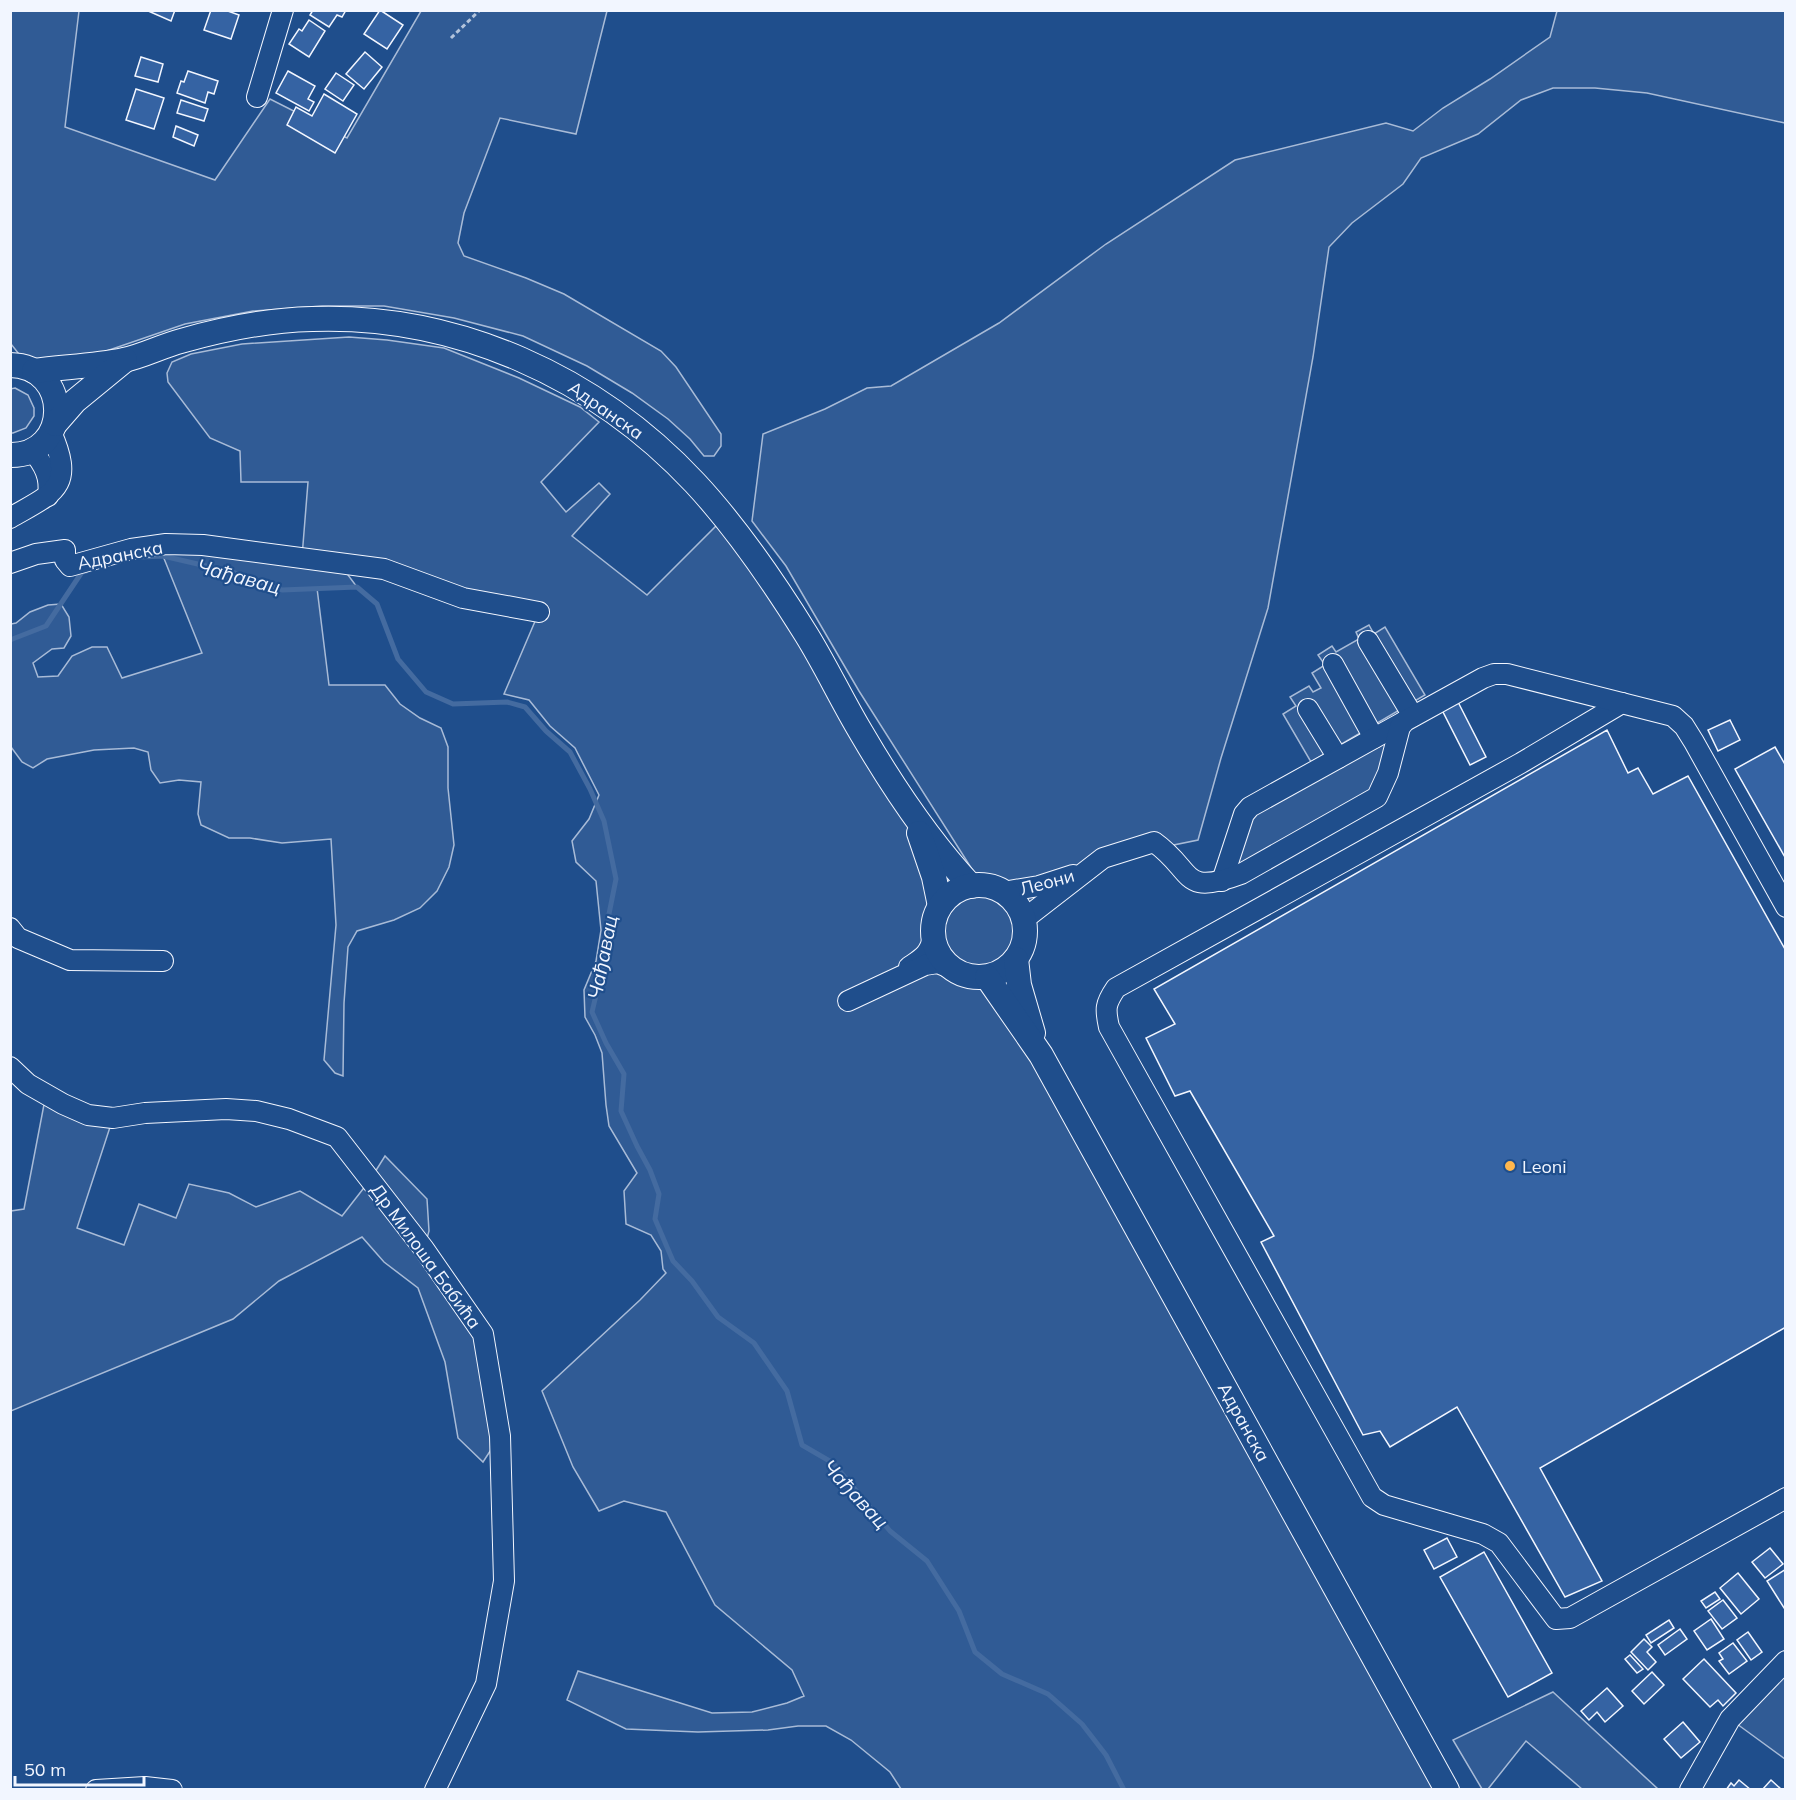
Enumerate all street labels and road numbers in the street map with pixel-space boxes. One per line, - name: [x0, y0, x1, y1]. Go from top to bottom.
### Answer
- street label: Адранска: [564, 376, 648, 444]
- street label: Адранска: [75, 535, 165, 575]
- street label: Леони: [1017, 864, 1077, 900]
- street label: Др Милоша Бабића: [366, 1179, 486, 1333]
- street label: Адранска: [1213, 1379, 1275, 1465]

